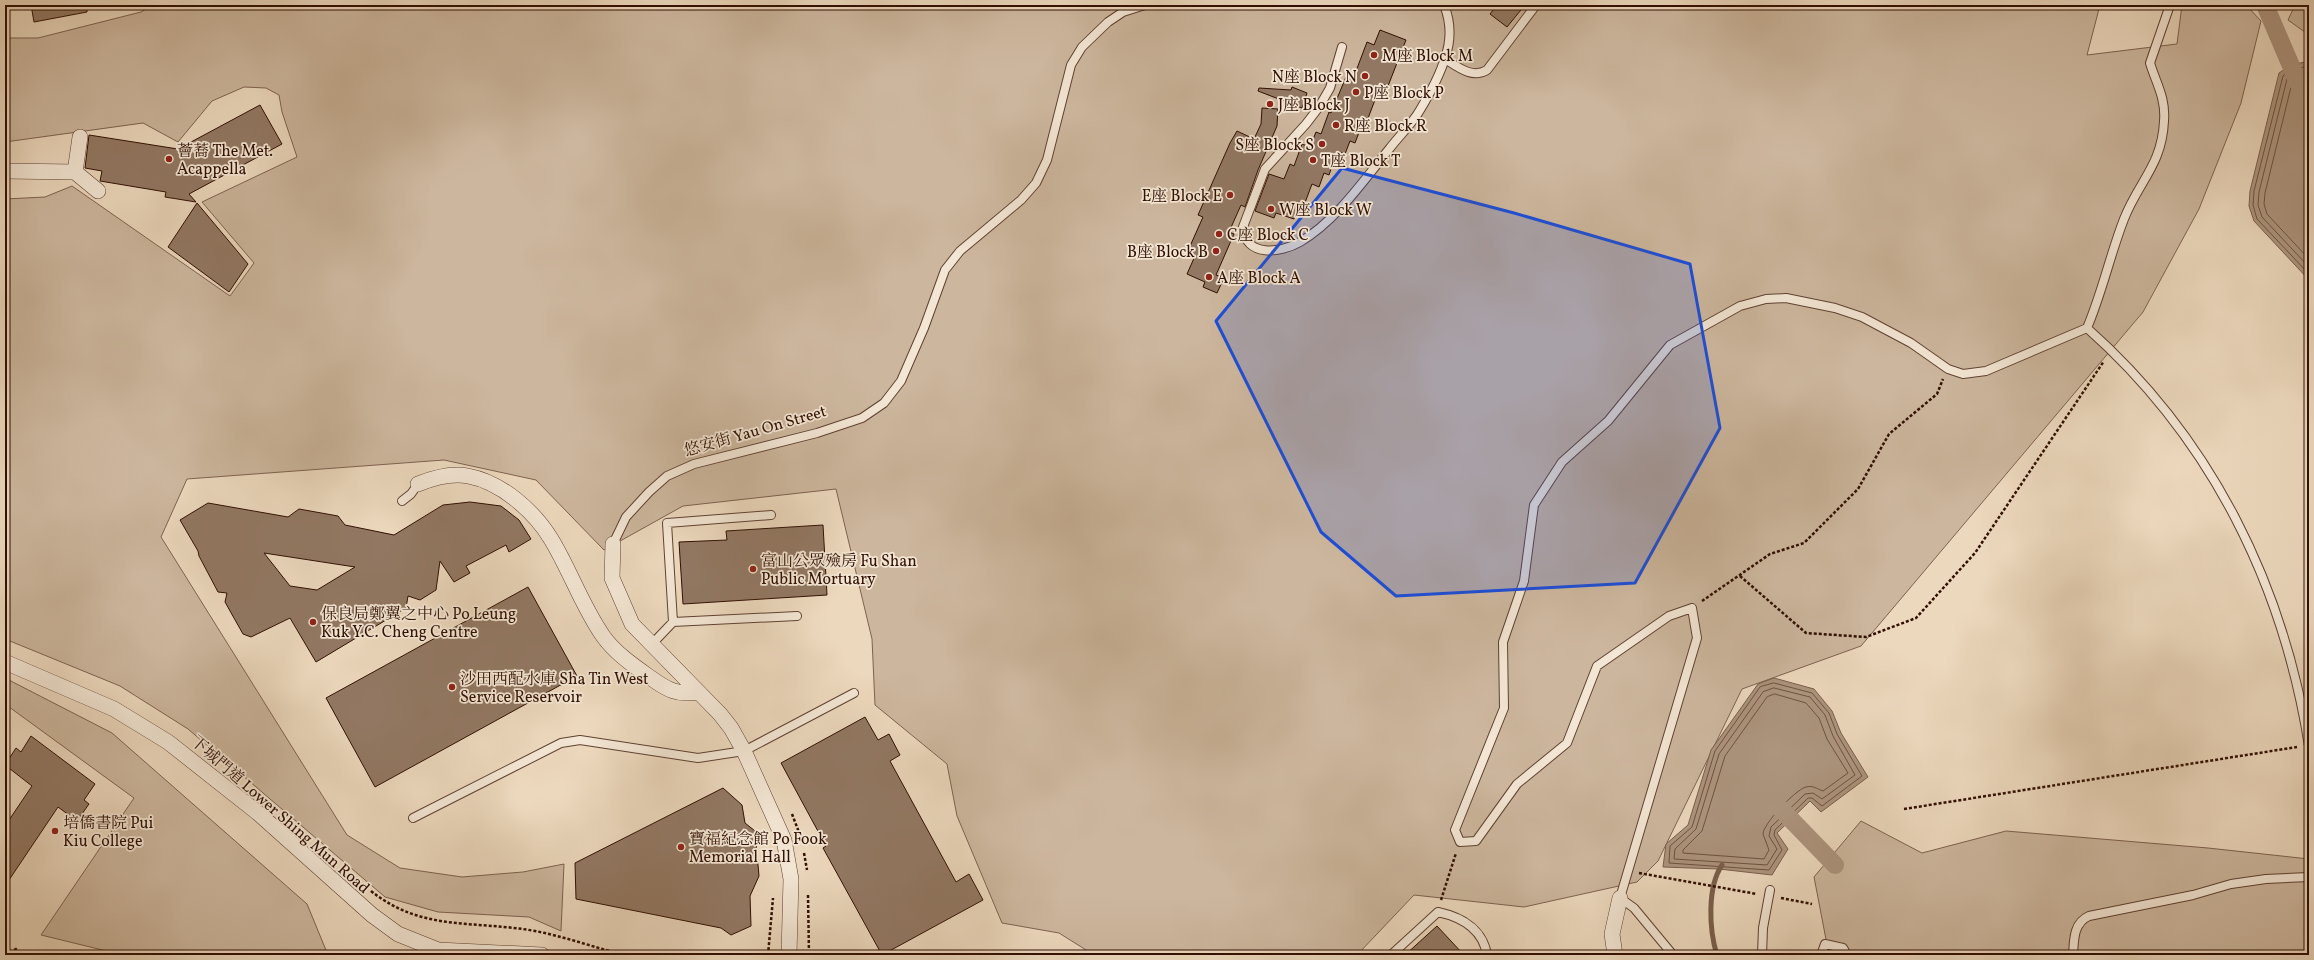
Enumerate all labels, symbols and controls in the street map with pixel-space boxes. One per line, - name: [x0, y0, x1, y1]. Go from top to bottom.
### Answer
- place label: M座 Block M: [1382, 46, 1473, 68]
- marker: M座 Block M: [1369, 50, 1379, 60]
- place label: N座 Block N: [1272, 67, 1357, 89]
- marker: N座 Block N: [1360, 71, 1370, 81]
- place label: P座 Block P: [1364, 83, 1444, 105]
- marker: P座 Block P: [1351, 87, 1361, 97]
- place label: J座 Block J: [1278, 95, 1350, 117]
- marker: J座 Block J: [1265, 99, 1275, 109]
- place label: R座 Block R: [1344, 116, 1427, 138]
- marker: R座 Block R: [1331, 120, 1341, 130]
- place label: S座 Block S: [1235, 135, 1314, 157]
- marker: S座 Block S: [1317, 139, 1327, 149]
- place label: 薈蕎 The Met. Acappella: [177, 141, 273, 181]
- place label: T座 Block T: [1321, 151, 1400, 173]
- marker: 薈蕎 The Met. Acappella: [164, 154, 174, 164]
- marker: T座 Block T: [1308, 155, 1318, 165]
- place label: E座 Block E: [1142, 186, 1222, 208]
- marker: E座 Block E: [1225, 190, 1235, 200]
- place label: W座 Block W: [1279, 200, 1372, 222]
- marker: W座 Block W: [1266, 204, 1276, 214]
- place label: C座 Block C: [1227, 225, 1309, 247]
- marker: C座 Block C: [1214, 229, 1224, 239]
- place label: B座 Block B: [1127, 242, 1208, 264]
- marker: B座 Block B: [1211, 246, 1221, 256]
- place label: A座 Block A: [1217, 268, 1301, 290]
- marker: A座 Block A: [1204, 272, 1214, 282]
- street label: 悠安街 Yau On Street: [682, 401, 830, 463]
- place label: 富山公眾殮房 Fu Shan Public Mortuary: [761, 551, 917, 591]
- marker: 富山公眾殮房 Fu Shan Public Mortuary: [748, 564, 758, 574]
- place label: 保良局鄭翼之中心 Po Leung Kuk Y.C. Cheng Centre: [321, 604, 516, 644]
- marker: 保良局鄭翼之中心 Po Leung Kuk Y.C. Cheng Centre: [308, 617, 318, 627]
- place label: 沙田西配水庫 Sha Tin West Service Reservoir: [460, 669, 649, 709]
- marker: 沙田西配水庫 Sha Tin West Service Reservoir: [447, 682, 457, 692]
- street label: 下城門道 Lower Shing Mun Road: [185, 731, 374, 900]
- place label: 培僑書院 Pui Kiu College: [63, 813, 154, 853]
- marker: 培僑書院 Pui Kiu College: [50, 826, 60, 836]
- place label: 寶福紀念館 Po Fook Memorial Hall: [689, 829, 827, 869]
- marker: 寶福紀念館 Po Fook Memorial Hall: [676, 842, 686, 852]

